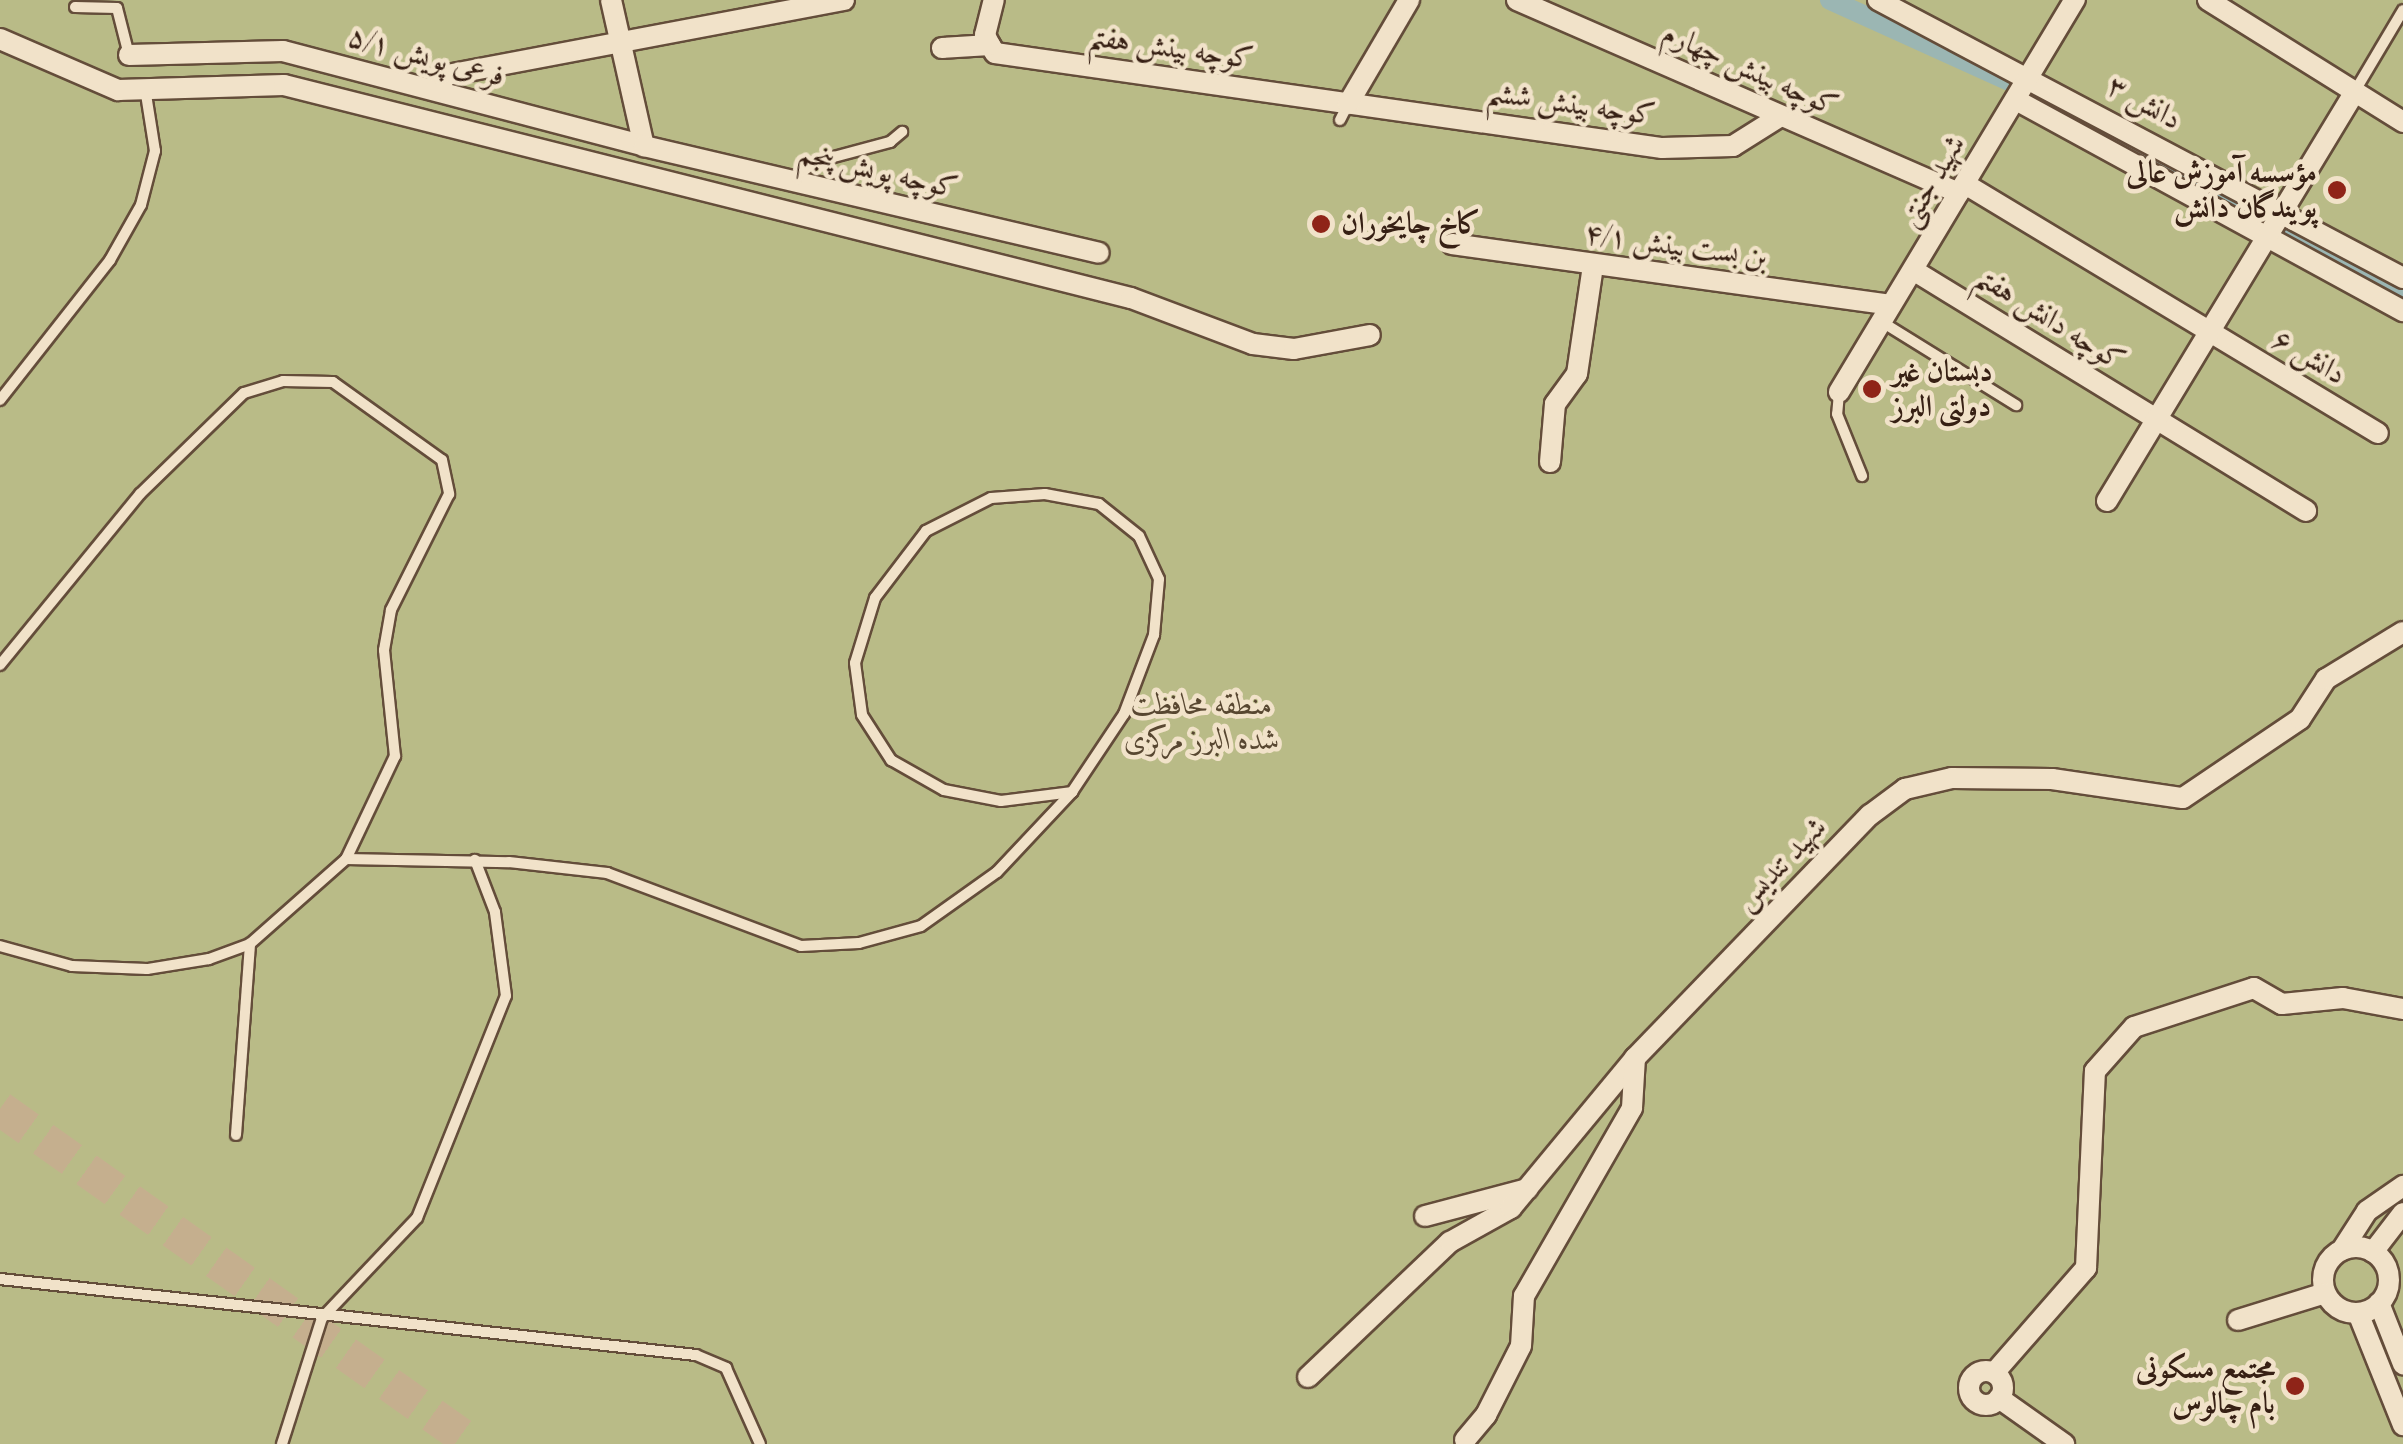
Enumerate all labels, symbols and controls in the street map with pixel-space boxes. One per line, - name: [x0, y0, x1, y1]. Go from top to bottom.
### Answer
- street label: کوچه بینش چهارم: [1657, 15, 1843, 125]
- street label: فرعی پویش ۵/۱: [344, 19, 508, 95]
- street label: کوچه بینش هفتم: [1086, 19, 1256, 77]
- street label: دانش ۳: [2101, 68, 2187, 138]
- street label: کوچه بینش ششم: [1484, 74, 1658, 134]
- street label: شهید جنتی: [1891, 129, 1973, 233]
- street label: کوچه پویش پنجم: [795, 135, 961, 207]
- place label: مؤسسه آموزش عالی پویندگان دانش: [2126, 155, 2317, 226]
- marker: مؤسسه آموزش عالی پویندگان دانش: [2326, 179, 2348, 201]
- place label: کاخ چایخوران: [1341, 206, 1481, 242]
- marker: کاخ چایخوران: [1310, 213, 1332, 235]
- street label: بن بست بینش ۴/۱: [1582, 215, 1770, 277]
- street label: کوچه دانش هفتم: [1969, 259, 2131, 379]
- street label: دانش ۶: [2266, 321, 2352, 393]
- place label: دبستان غیر دولتی البرز: [1892, 354, 1993, 424]
- marker: دبستان غیر دولتی البرز: [1861, 378, 1883, 400]
- park label: منطقه محافظت شده البرز مرکزی: [1124, 687, 1280, 758]
- street label: شهید تندیس: [1728, 810, 1834, 918]
- place label: مجتمع مسکونی بام چالوس: [2136, 1351, 2275, 1422]
- marker: مجتمع مسکونی بام چالوس: [2284, 1375, 2306, 1397]

